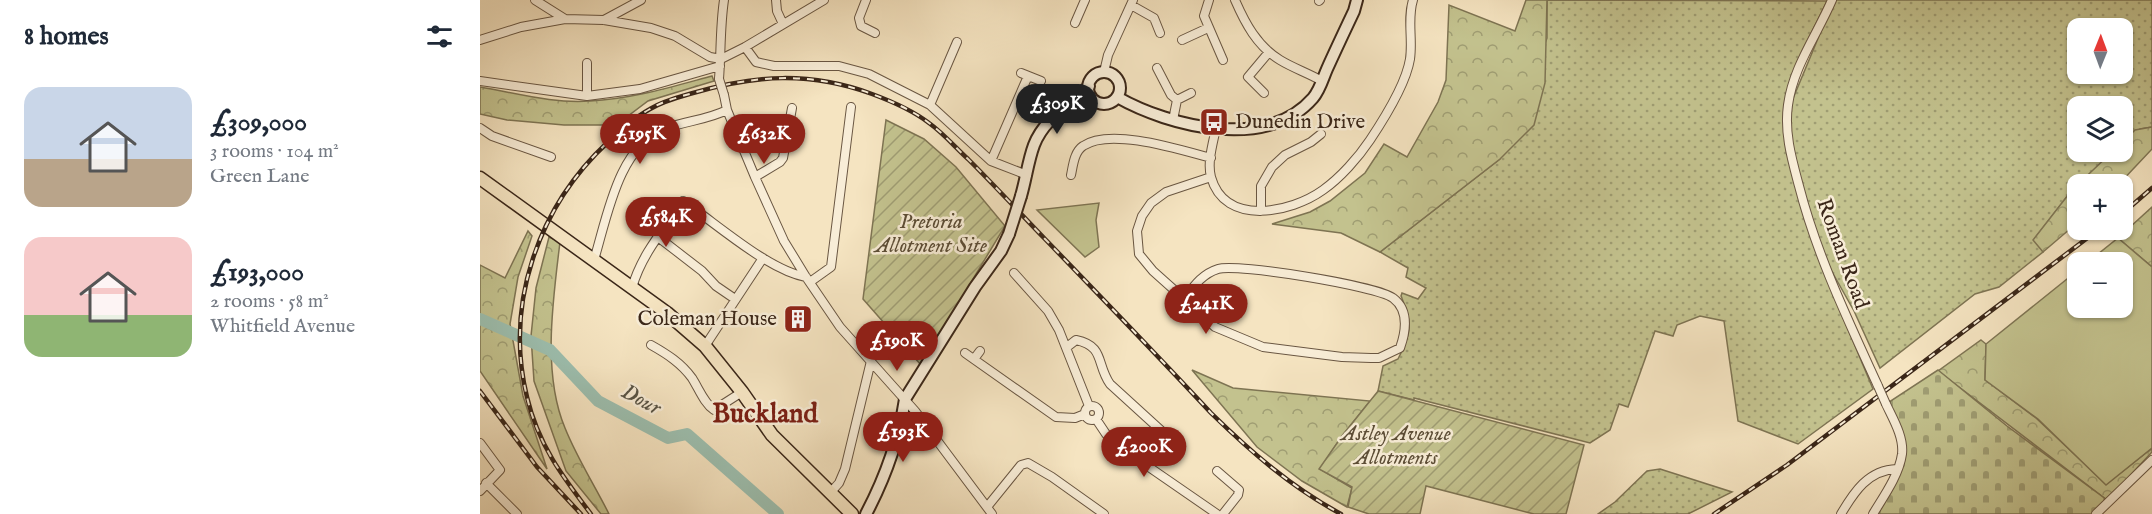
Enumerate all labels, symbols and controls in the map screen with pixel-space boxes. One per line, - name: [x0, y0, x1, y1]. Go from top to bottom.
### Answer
- north arrow: [2067, 18, 2133, 84]
- map controls: [2067, 18, 2133, 318]
- text: 8 homes: [24, 20, 109, 53]
- icon: filters: [423, 20, 456, 53]
- pin: £309K: [1015, 84, 1099, 135]
- text: £309K: [1030, 91, 1084, 116]
- button: layers: [2067, 96, 2133, 162]
- text: £309,000: [210, 106, 307, 139]
- bus stop icon: Dunedin Drive: [1198, 106, 1230, 138]
- place label: Dunedin Drive: [1235, 109, 1365, 136]
- icon: home: [72, 111, 144, 183]
- pin: £195K: [598, 114, 682, 165]
- pin: £632K: [722, 114, 806, 165]
- text: £195K: [614, 121, 666, 146]
- text: £632K: [737, 121, 791, 146]
- text: 3 rooms · 104 m²: [210, 139, 339, 164]
- text: Green Lane: [210, 164, 309, 189]
- button: +: [2067, 174, 2133, 240]
- street label: Roman Road: [1810, 195, 1875, 314]
- pin: £584K: [624, 197, 708, 248]
- text: £584K: [639, 204, 693, 229]
- park label: Pretoria Allotment Site: [873, 209, 987, 260]
- button: −: [2067, 252, 2133, 318]
- text: £193,000: [210, 256, 304, 289]
- icon: home: [72, 261, 144, 333]
- pin: £241K: [1164, 284, 1248, 335]
- text: 2 rooms · 58 m²: [210, 289, 329, 314]
- text: £241K: [1179, 291, 1233, 316]
- building icon: Coleman House: [782, 303, 814, 335]
- place label: Coleman House: [638, 306, 777, 333]
- text: Whitfield Avenue: [210, 314, 355, 339]
- pin: £190K: [855, 321, 939, 372]
- text: £190K: [870, 328, 924, 353]
- water label: Dour: [616, 378, 667, 423]
- district label: Buckland: [712, 398, 818, 432]
- pin: £193K: [861, 412, 945, 463]
- text: £193K: [877, 419, 929, 444]
- park label: Astley Avenue Allotments: [1339, 421, 1451, 472]
- pin: £200K: [1102, 427, 1186, 478]
- text: £200K: [1115, 434, 1173, 459]

